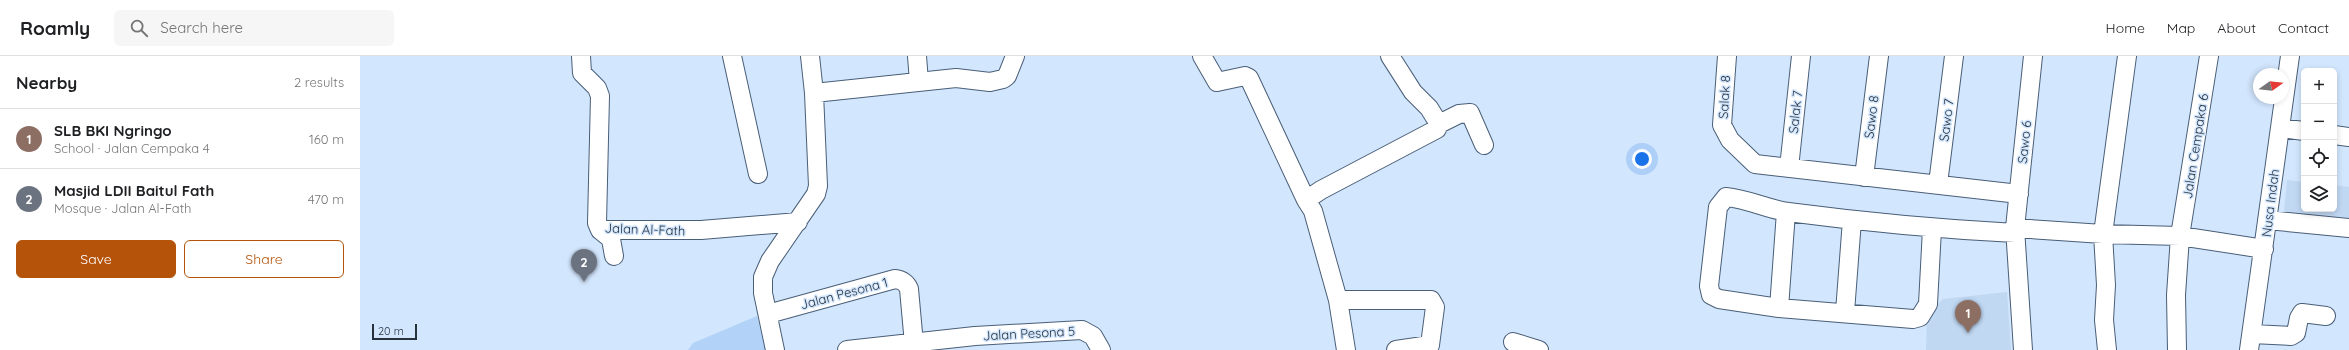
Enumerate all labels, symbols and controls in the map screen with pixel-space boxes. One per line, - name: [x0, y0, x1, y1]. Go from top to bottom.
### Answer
- search box: [114, 10, 394, 46]
- text: Roamly: [20, 16, 90, 40]
- icon: search: [128, 17, 150, 39]
- text: Search here: [160, 18, 243, 37]
- text: Home: [2106, 19, 2145, 37]
- text: Map: [2167, 19, 2195, 37]
- text: About: [2217, 19, 2256, 37]
- text: Contact: [2278, 19, 2329, 37]
- north arrow: [2253, 68, 2289, 104]
- map controls: [2301, 68, 2337, 212]
- button: +: [2301, 68, 2337, 104]
- text: Nearby: [16, 72, 77, 93]
- text: 2 results: [294, 74, 344, 90]
- street label: Salak 8: [1715, 75, 1733, 119]
- street label: Salak 7: [1785, 89, 1805, 134]
- street label: Jalan Cempaka 6: [2179, 92, 2211, 200]
- street label: Sawo 8: [1860, 95, 1882, 139]
- street label: Sawo 7: [1935, 97, 1957, 142]
- button: −: [2301, 104, 2337, 140]
- street label: Sawo 6: [2014, 120, 2034, 164]
- text: SLB BKI Ngringo: [54, 121, 172, 140]
- text: 1: [26, 131, 32, 147]
- text: 160 m: [309, 131, 344, 147]
- text: School · Jalan Cempaka 4: [54, 140, 210, 156]
- button: locate: [2301, 140, 2337, 176]
- your location: [1632, 149, 1652, 169]
- street label: Nusa Indah: [2258, 168, 2282, 238]
- button: layers: [2301, 176, 2337, 212]
- text: Masjid LDII Baitul Fath: [54, 181, 214, 200]
- text: 2: [25, 191, 33, 207]
- text: 470 m: [308, 191, 344, 207]
- text: Mosque · Jalan Al-Fath: [54, 200, 191, 216]
- street label: Jalan Al-Fath: [605, 220, 685, 238]
- button: Save: [16, 240, 176, 278]
- button: Share: [184, 240, 344, 278]
- pin: 2: [571, 249, 597, 282]
- street label: Jalan Pesona 1: [799, 274, 889, 312]
- pin: 1: [1955, 300, 1981, 333]
- scale bar: [372, 322, 417, 341]
- street label: Jalan Pesona 5: [983, 323, 1075, 343]
- text: 20 m: [378, 324, 404, 338]

